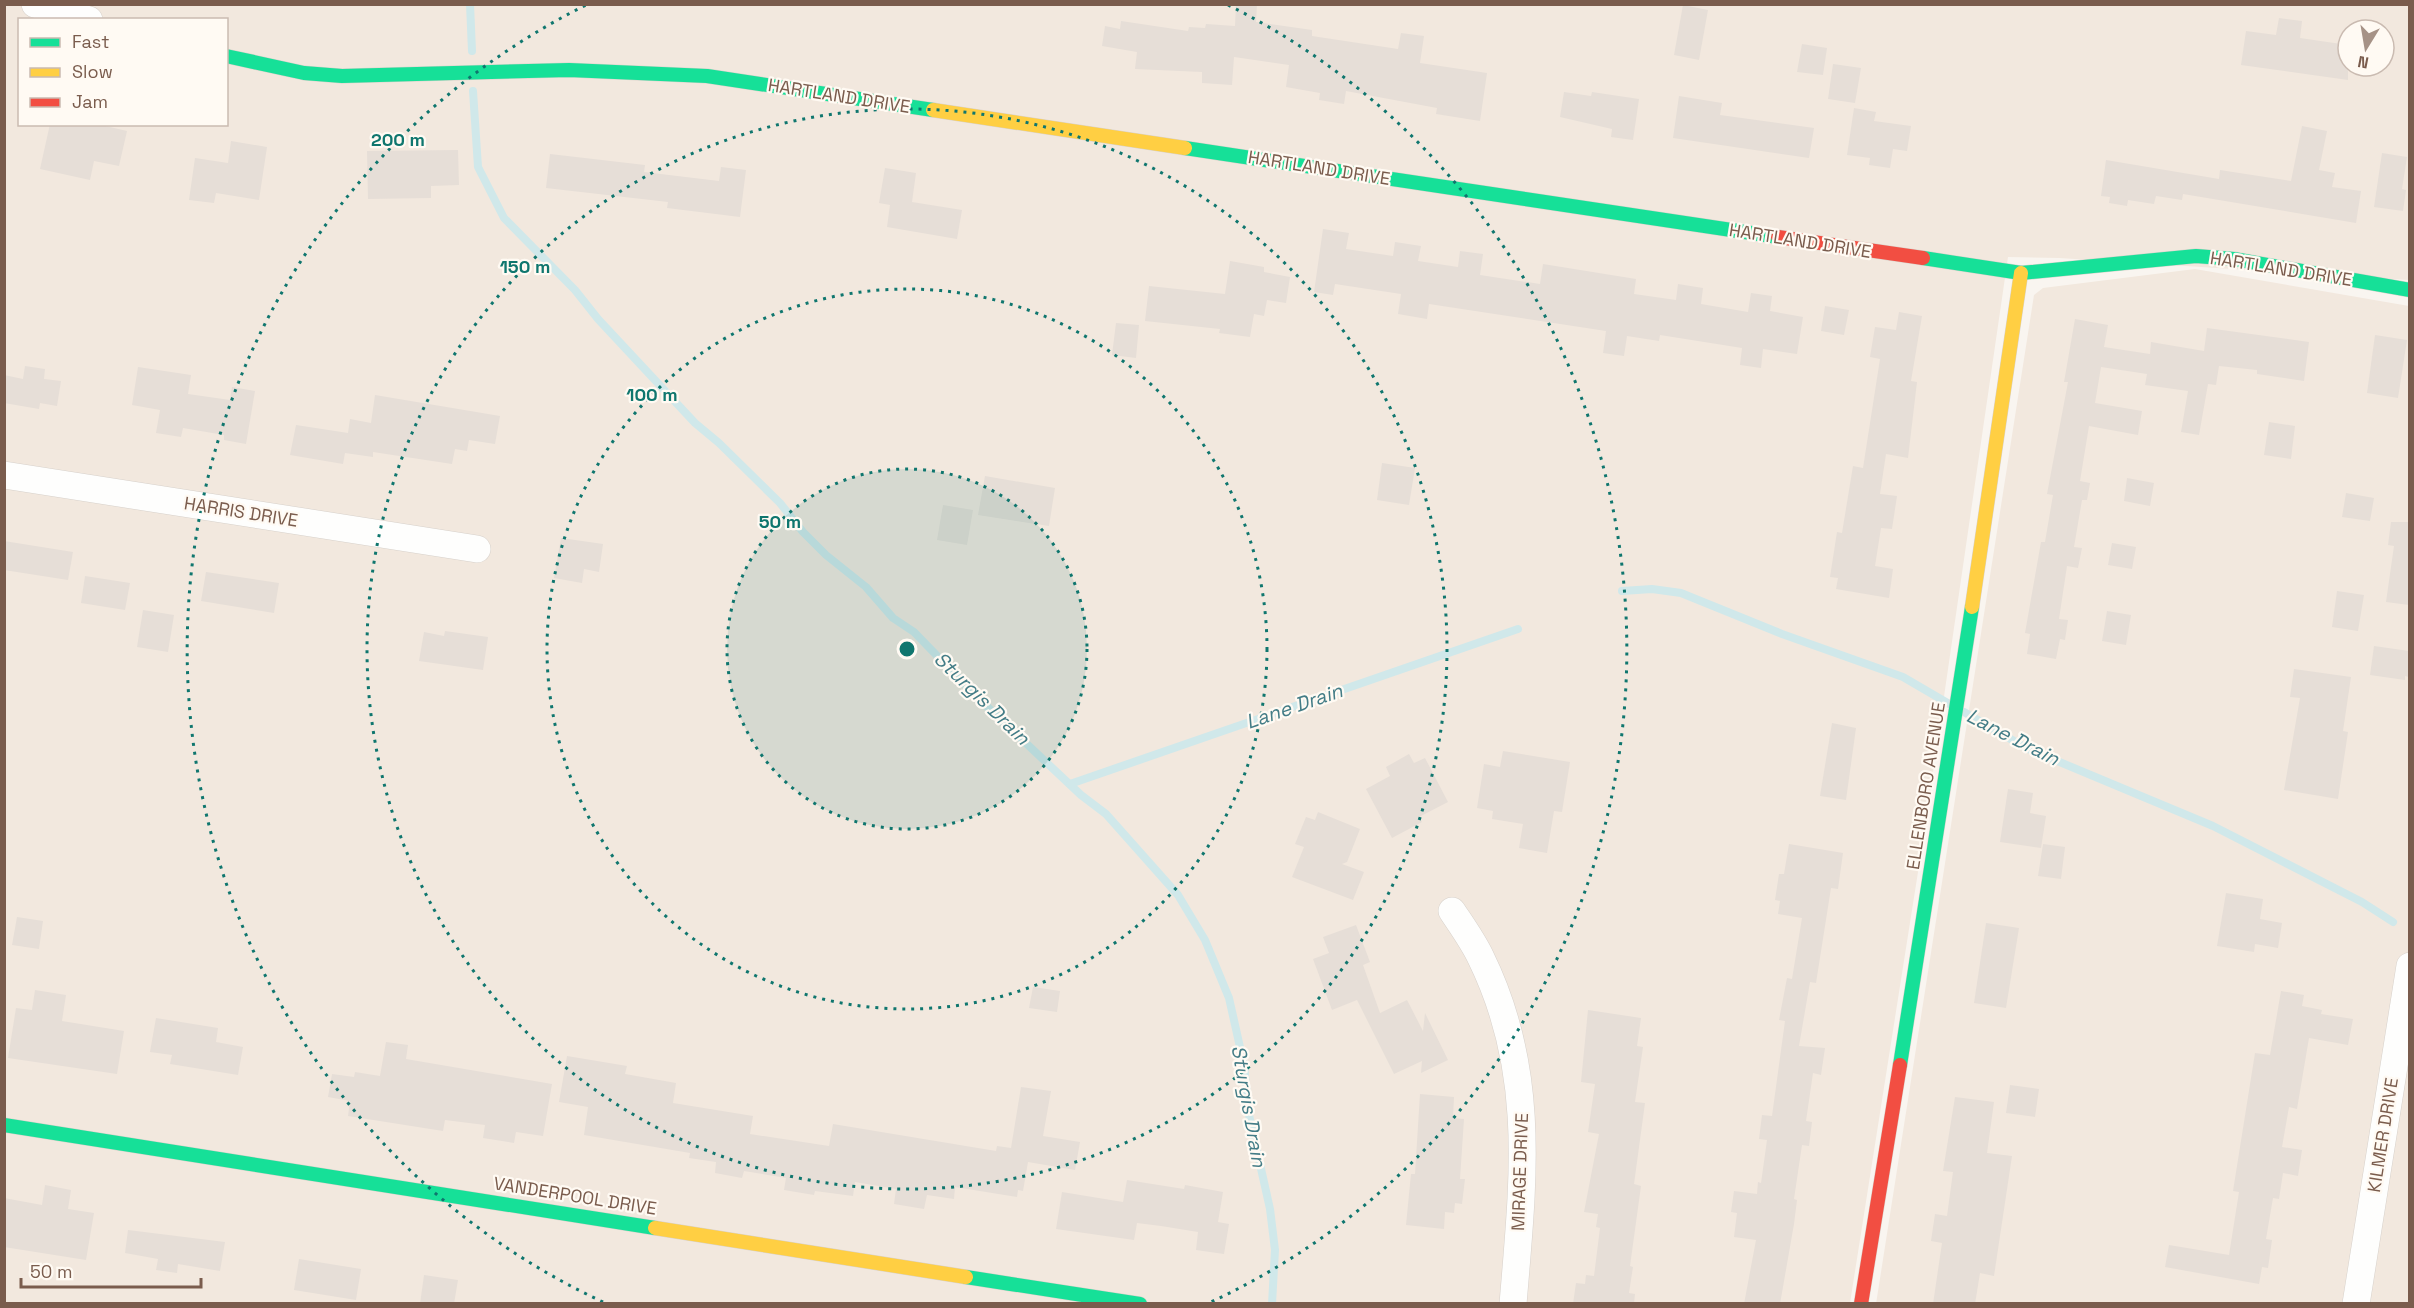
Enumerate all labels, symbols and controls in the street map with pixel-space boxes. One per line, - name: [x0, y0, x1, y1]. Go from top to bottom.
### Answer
- legend: [18, 18, 228, 126]
- north arrow: [2336, 18, 2396, 78]
- text: Fast: [72, 30, 109, 53]
- text: N: [2356, 51, 2371, 74]
- text: Slow: [72, 60, 113, 83]
- street label: HARTLAND DRIVE: [766, 73, 912, 118]
- text: Jam: [72, 90, 108, 113]
- text: 200 m: [371, 128, 425, 151]
- street label: HARTLAND DRIVE: [1246, 145, 1392, 190]
- street label: HARTLAND DRIVE: [1727, 218, 1873, 263]
- street label: HARTLAND DRIVE: [2208, 246, 2354, 291]
- text: 150 m: [500, 255, 550, 278]
- text: 100 m: [626, 383, 678, 406]
- street label: HARRIS DRIVE: [183, 491, 300, 532]
- text: 50 m: [759, 510, 801, 533]
- centre of rings: [897, 639, 917, 659]
- water label: Sturgis Drain: [929, 646, 1036, 751]
- water label: Lane Drain: [1242, 677, 1347, 735]
- street label: ELLENBORO AVENUE: [1901, 700, 1950, 871]
- water label: Lane Drain: [1962, 703, 2064, 772]
- water label: Sturgis Drain: [1225, 1043, 1273, 1170]
- street label: KILMER DRIVE: [2362, 1076, 2403, 1194]
- street label: MIRAGE DRIVE: [1506, 1113, 1533, 1231]
- street label: VANDERPOOL DRIVE: [492, 1171, 658, 1220]
- scale bar: [21, 1251, 201, 1289]
- text: 50 m: [30, 1260, 72, 1283]

